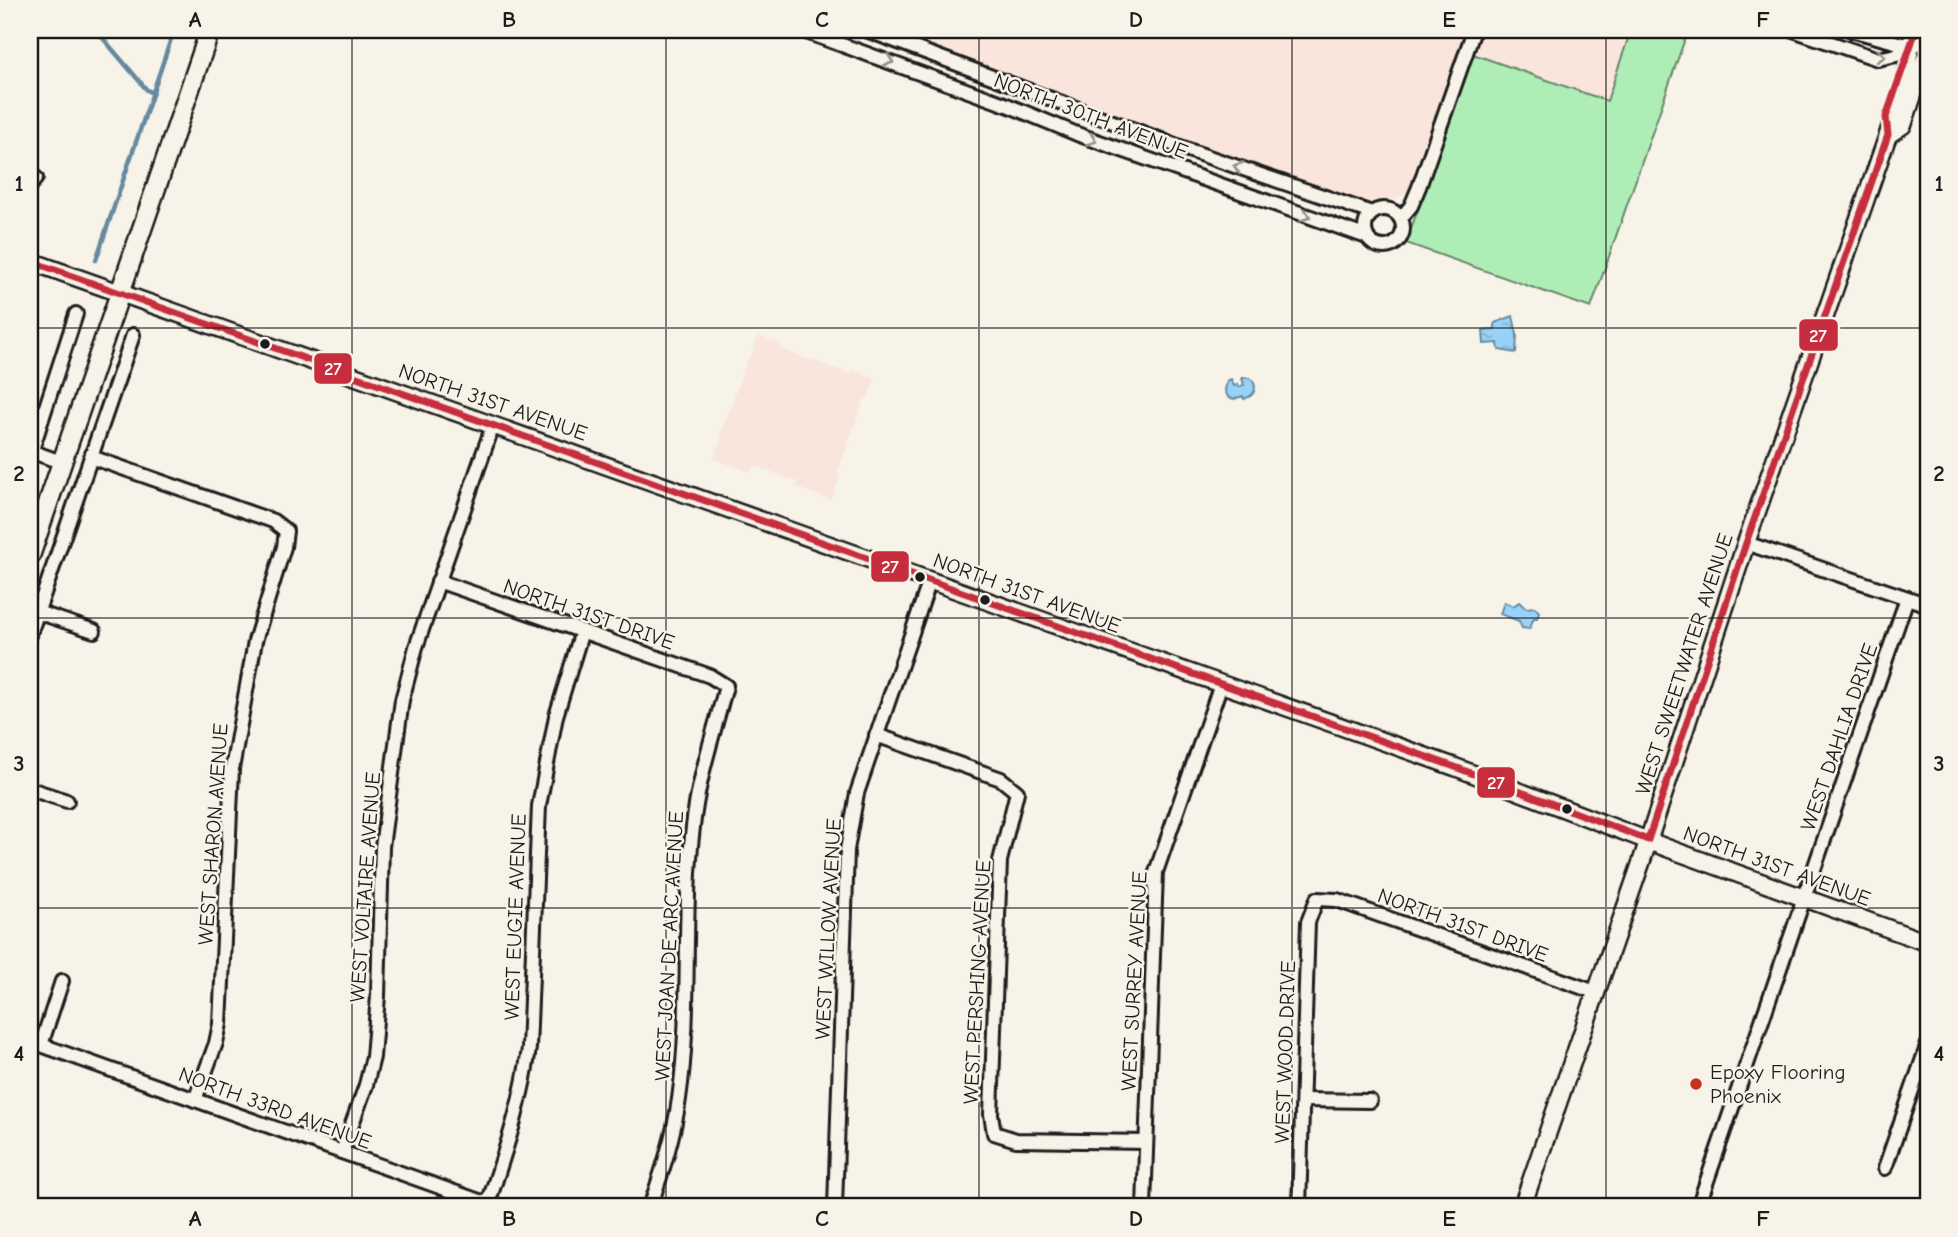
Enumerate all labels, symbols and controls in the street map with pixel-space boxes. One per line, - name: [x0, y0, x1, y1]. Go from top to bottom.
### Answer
- text: A: [189, 6, 202, 33]
- text: B: [502, 6, 516, 33]
- text: C: [815, 6, 829, 33]
- text: D: [1129, 6, 1143, 33]
- text: E: [1442, 6, 1456, 33]
- text: F: [1756, 6, 1770, 33]
- one-way arrow: [1875, 49, 1886, 64]
- one-way arrow: [882, 53, 894, 67]
- street label: NORTH 30TH AVENUE: [991, 68, 1191, 164]
- one-way arrow: [1085, 132, 1097, 146]
- one-way arrow: [1233, 161, 1245, 175]
- text: 1: [14, 170, 24, 197]
- text: 1: [1934, 170, 1944, 197]
- one-way arrow: [1299, 208, 1311, 222]
- line badge: 27: [1798, 318, 1839, 352]
- text: 27: [1809, 325, 1827, 347]
- unlabelled marker: [258, 337, 272, 351]
- line badge: 27: [313, 352, 353, 385]
- text: 27: [324, 358, 342, 380]
- street label: NORTH 31ST AVENUE: [396, 358, 590, 446]
- text: 2: [13, 460, 25, 487]
- text: 2: [1933, 460, 1945, 487]
- street label: WEST SWEETWATER AVENUE: [1630, 530, 1738, 798]
- street label: NORTH 31ST AVENUE: [930, 548, 1124, 638]
- line badge: 27: [870, 550, 910, 583]
- text: 27: [881, 556, 899, 578]
- unlabelled marker: [913, 570, 927, 584]
- street label: NORTH 31ST DRIVE: [500, 573, 678, 655]
- unlabelled marker: [978, 593, 992, 607]
- street label: WEST DAHLIA DRIVE: [1796, 640, 1882, 834]
- street label: WEST SHARON AVENUE: [193, 722, 233, 946]
- text: 3: [13, 750, 25, 777]
- text: 3: [1933, 750, 1945, 777]
- line badge: 27: [1476, 766, 1516, 799]
- street label: WEST VOLTAIRE AVENUE: [345, 771, 385, 1003]
- text: 27: [1487, 772, 1505, 794]
- unlabelled marker: [1560, 802, 1574, 816]
- street label: WEST JOAN DE ARC AVENUE: [650, 810, 688, 1082]
- street label: WEST EUGIE AVENUE: [499, 813, 531, 1021]
- street label: WEST WILLOW AVENUE: [810, 818, 846, 1040]
- street label: NORTH 31ST AVENUE: [1680, 821, 1874, 911]
- street label: WEST PERSHING AVENUE: [959, 859, 995, 1105]
- street label: WEST SURREY AVENUE: [1116, 871, 1152, 1091]
- street label: NORTH 31ST DRIVE: [1375, 883, 1551, 967]
- street label: WEST WOOD DRIVE: [1270, 960, 1300, 1144]
- text: 4: [14, 1040, 25, 1067]
- text: 4: [1934, 1040, 1945, 1067]
- place label: Epoxy Flooring Phoenix: [1710, 1060, 1846, 1108]
- street label: NORTH 33RD AVENUE: [175, 1062, 375, 1154]
- marker: Epoxy Flooring Phoenix: [1688, 1076, 1704, 1092]
- text: A: [189, 1205, 202, 1232]
- text: B: [502, 1205, 516, 1232]
- text: C: [815, 1205, 829, 1232]
- text: D: [1129, 1205, 1143, 1232]
- text: E: [1442, 1205, 1456, 1232]
- text: F: [1756, 1205, 1770, 1232]

